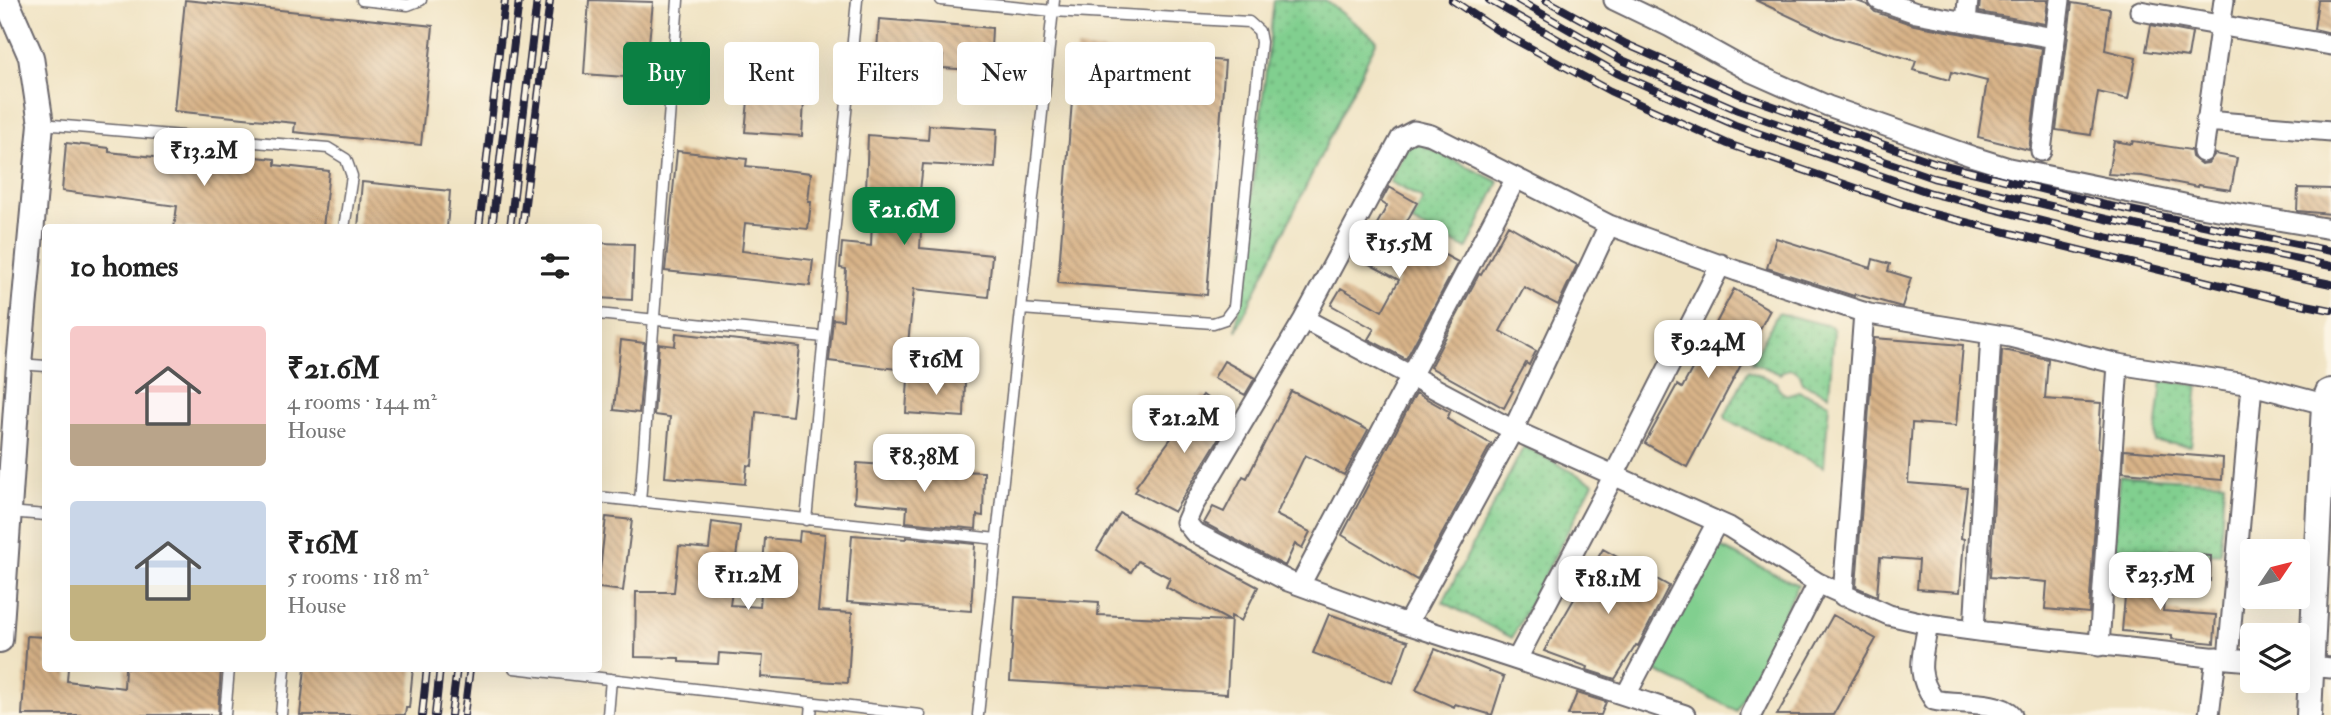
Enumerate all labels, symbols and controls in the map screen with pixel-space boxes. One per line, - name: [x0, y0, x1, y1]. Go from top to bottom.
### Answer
- chip: Buy: [623, 42, 710, 105]
- chip: Rent: [724, 42, 819, 105]
- chip: Filters: [833, 42, 943, 105]
- chip: New: [957, 42, 1051, 105]
- chip: Apartment: [1065, 42, 1215, 105]
- pin: ₹13.2M: [147, 128, 261, 188]
- text: ₹13.2M: [170, 136, 238, 165]
- pin: ₹21.6M: [847, 188, 961, 247]
- text: ₹21.6M: [868, 195, 940, 224]
- pin: ₹15.5M: [1342, 220, 1456, 280]
- text: ₹15.5M: [1365, 228, 1433, 257]
- icon: filters: [536, 247, 574, 285]
- text: 10 homes: [70, 248, 178, 285]
- pin: ₹9.24M: [1651, 320, 1765, 380]
- text: ₹9.24M: [1670, 328, 1746, 357]
- pin: ₹16M: [895, 338, 977, 397]
- text: ₹16M: [908, 345, 964, 374]
- text: ₹21.6M: [287, 350, 380, 387]
- icon: home: [126, 354, 210, 438]
- text: 4 rooms · 144 m²: [287, 387, 437, 416]
- pin: ₹21.2M: [1127, 396, 1241, 455]
- text: ₹21.2M: [1148, 403, 1220, 432]
- text: House: [287, 416, 346, 445]
- pin: ₹8.38M: [867, 434, 981, 494]
- text: ₹8.38M: [889, 442, 959, 471]
- text: ₹16M: [287, 525, 359, 562]
- icon: home: [126, 529, 210, 613]
- north arrow: [2240, 539, 2310, 609]
- map controls: [2240, 539, 2310, 693]
- pin: ₹11.2M: [691, 552, 805, 612]
- pin: ₹23.5M: [2103, 552, 2217, 612]
- pin: ₹18.1M: [1551, 556, 1665, 616]
- text: ₹11.2M: [714, 560, 782, 589]
- text: ₹23.5M: [2125, 560, 2195, 589]
- text: 5 rooms · 118 m²: [287, 562, 429, 591]
- text: ₹18.1M: [1574, 564, 1642, 593]
- text: House: [287, 591, 346, 620]
- button: layers: [2240, 623, 2310, 693]

